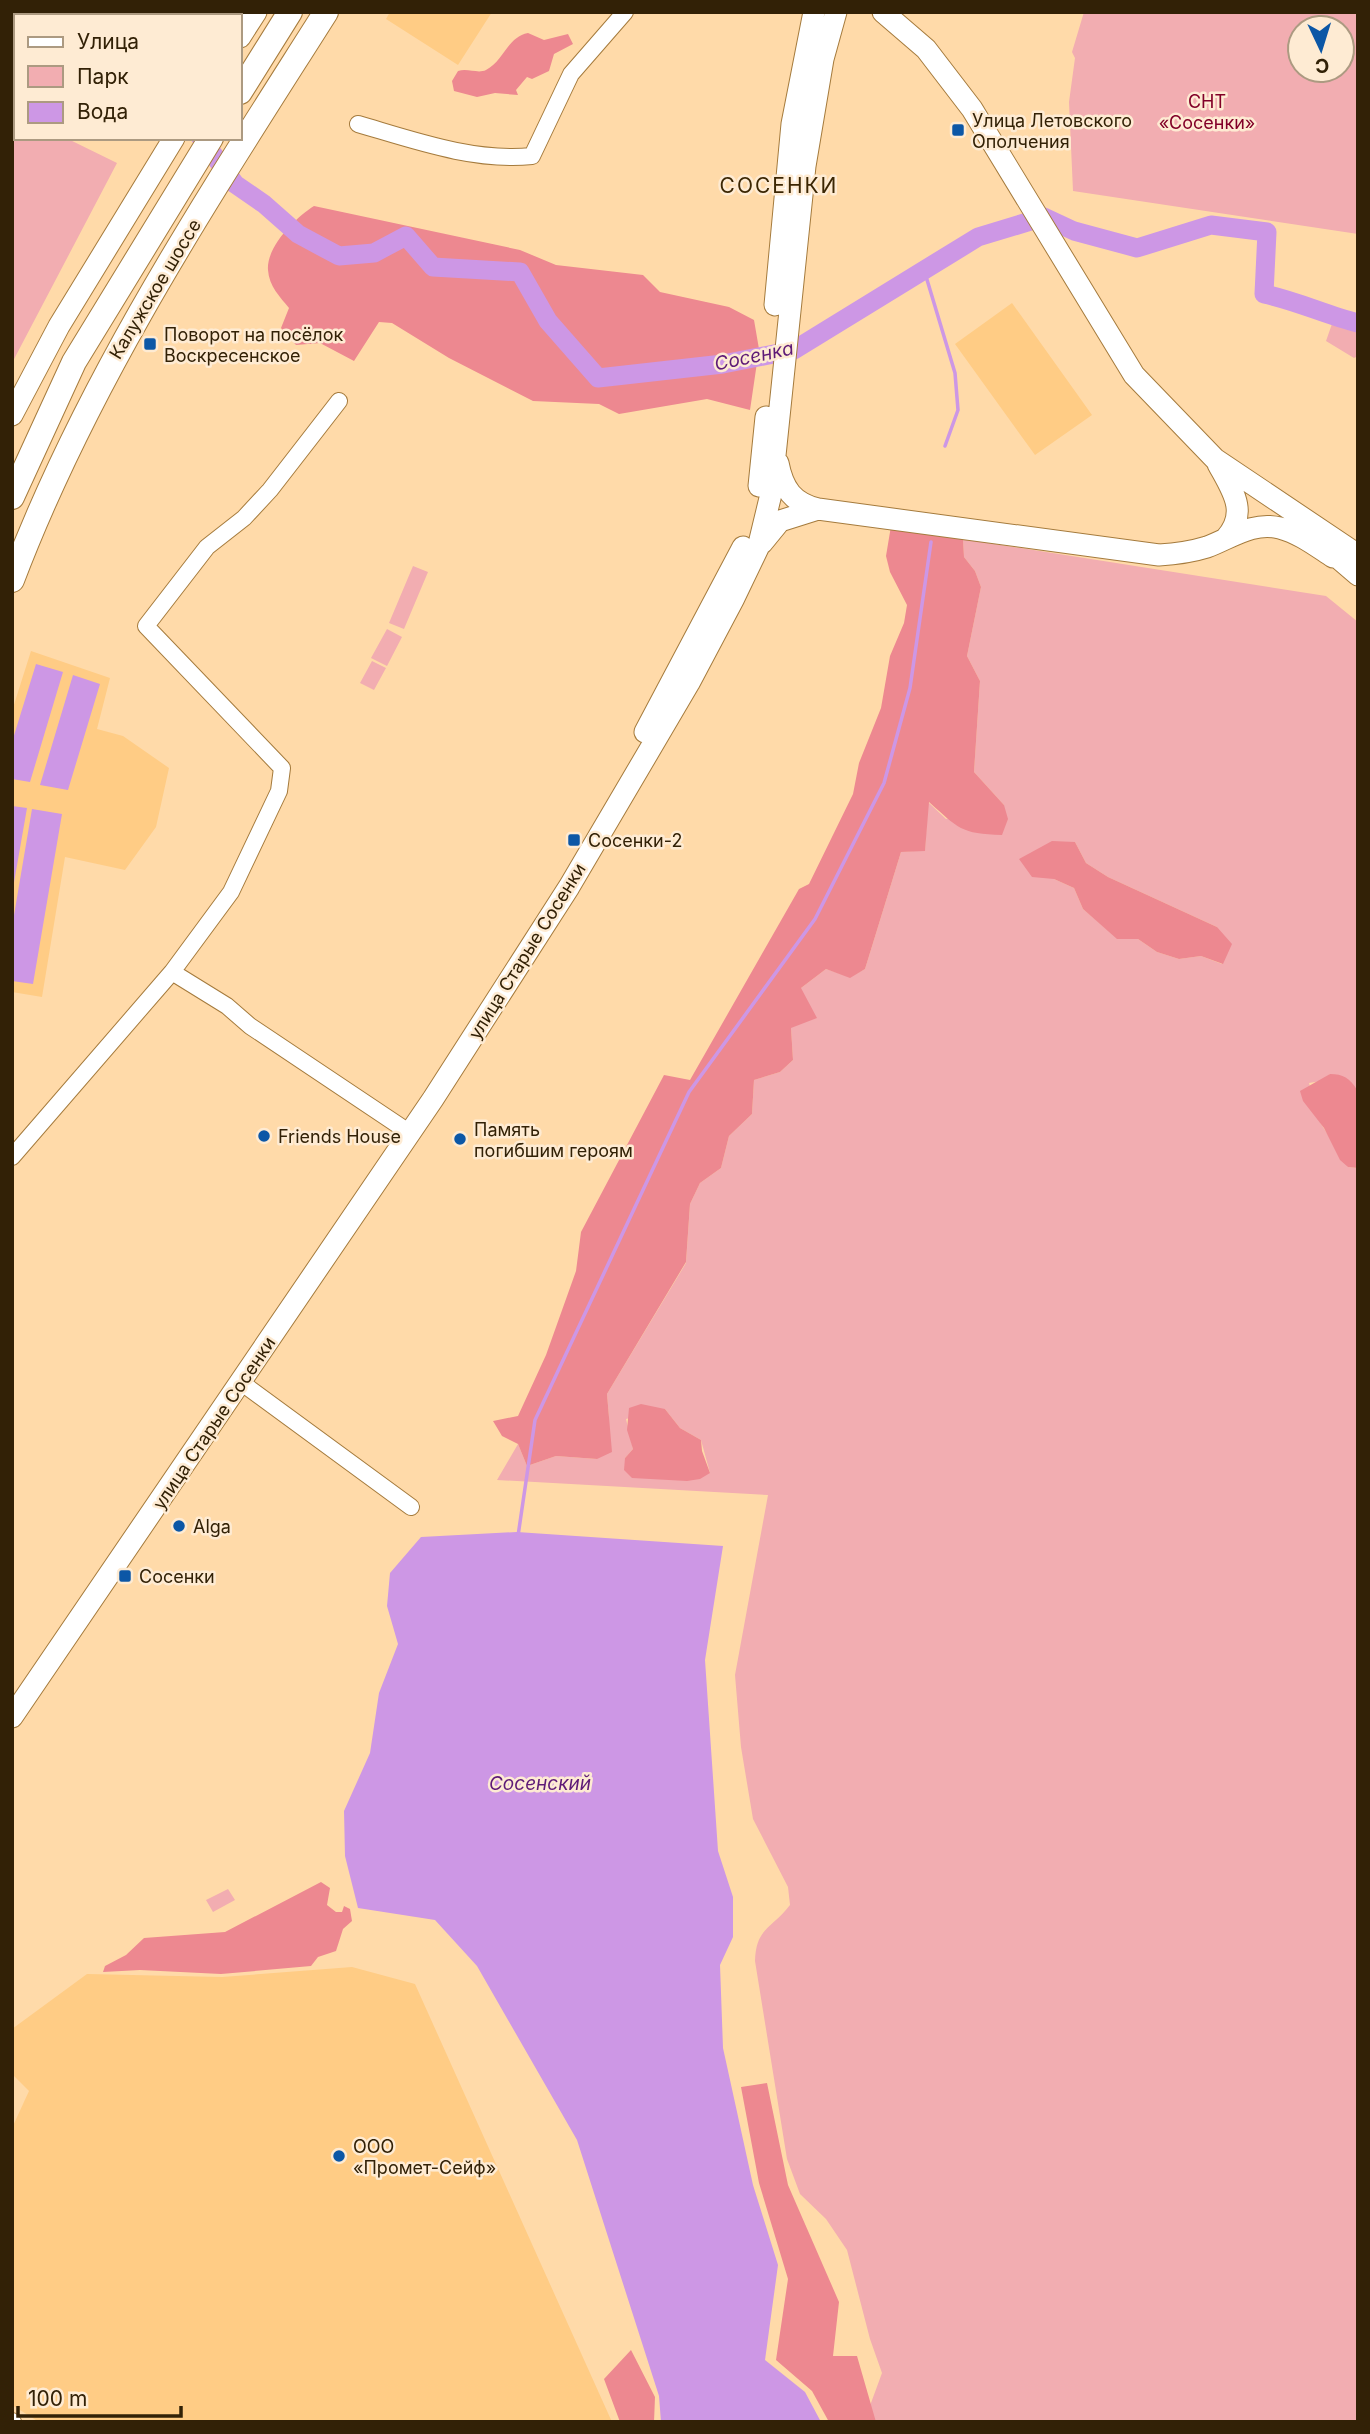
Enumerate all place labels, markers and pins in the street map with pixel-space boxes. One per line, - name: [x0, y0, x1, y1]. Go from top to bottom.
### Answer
- place label: Улица Летовского Ополчения: [972, 110, 1132, 152]
- marker: Улица Летовского Ополчения: [950, 122, 966, 138]
- place label: Поворот на посёлок Воскресенское: [164, 324, 344, 366]
- marker: Поворот на посёлок Воскресенское: [142, 336, 158, 352]
- place label: Сосенки-2: [588, 830, 682, 851]
- marker: Сосенки-2: [566, 832, 582, 848]
- place label: Память погибшим героям: [474, 1119, 633, 1161]
- place label: Friends House: [278, 1126, 401, 1147]
- marker: Friends House: [256, 1128, 272, 1144]
- marker: Память погибшим героям: [452, 1131, 468, 1147]
- place label: Alga: [193, 1516, 231, 1537]
- marker: Alga: [171, 1518, 187, 1534]
- place label: Сосенки: [139, 1566, 215, 1587]
- marker: Сосенки: [117, 1568, 133, 1584]
- place label: ООО «Промет-Сейф»: [353, 2136, 496, 2178]
- marker: ООО «Промет-Сейф»: [331, 2148, 347, 2164]

